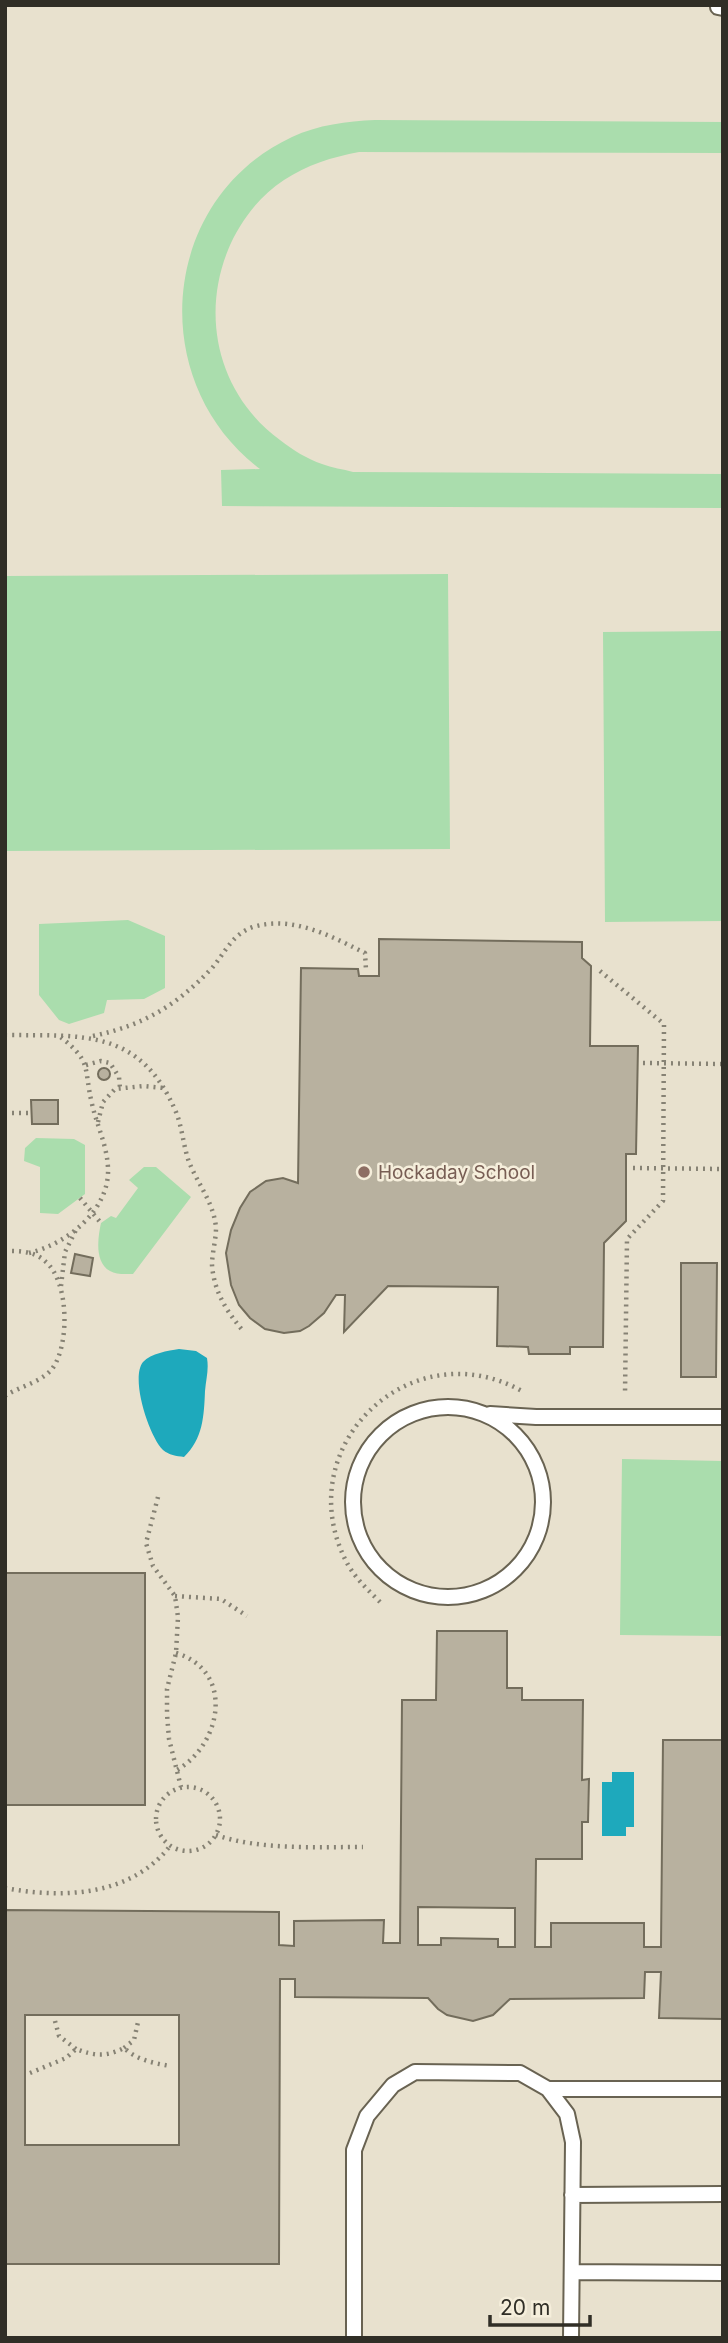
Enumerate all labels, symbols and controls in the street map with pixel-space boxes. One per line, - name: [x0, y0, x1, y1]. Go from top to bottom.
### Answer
- place label: Hockaday School: [378, 1161, 535, 1184]
- marker: Hockaday School: [356, 1164, 372, 1180]
- scale bar: [490, 2284, 590, 2328]
- text: 20 m: [500, 2295, 550, 2320]

